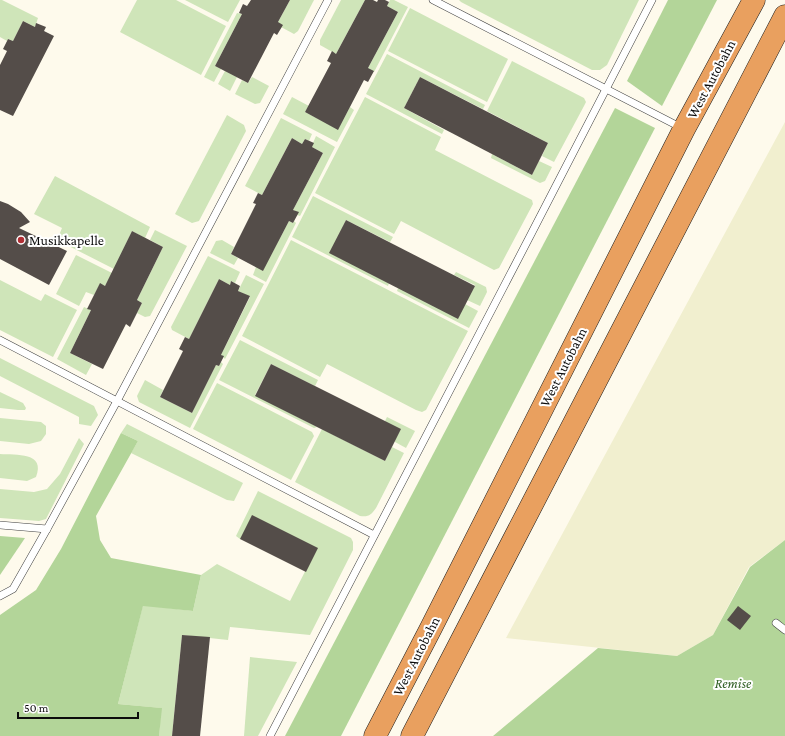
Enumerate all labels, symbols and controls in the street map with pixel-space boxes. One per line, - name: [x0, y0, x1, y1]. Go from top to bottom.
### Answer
- street label: West Autobahn: [684, 37, 739, 121]
- place label: Musikkapelle: [29, 232, 104, 248]
- marker: Musikkapelle: [16, 235, 26, 245]
- street label: West Autobahn: [536, 324, 590, 409]
- street label: West Autobahn: [389, 613, 443, 698]
- park label: Remise: [715, 675, 752, 691]
- scale bar: [18, 694, 138, 720]
- text: 50 m: [24, 701, 49, 715]

